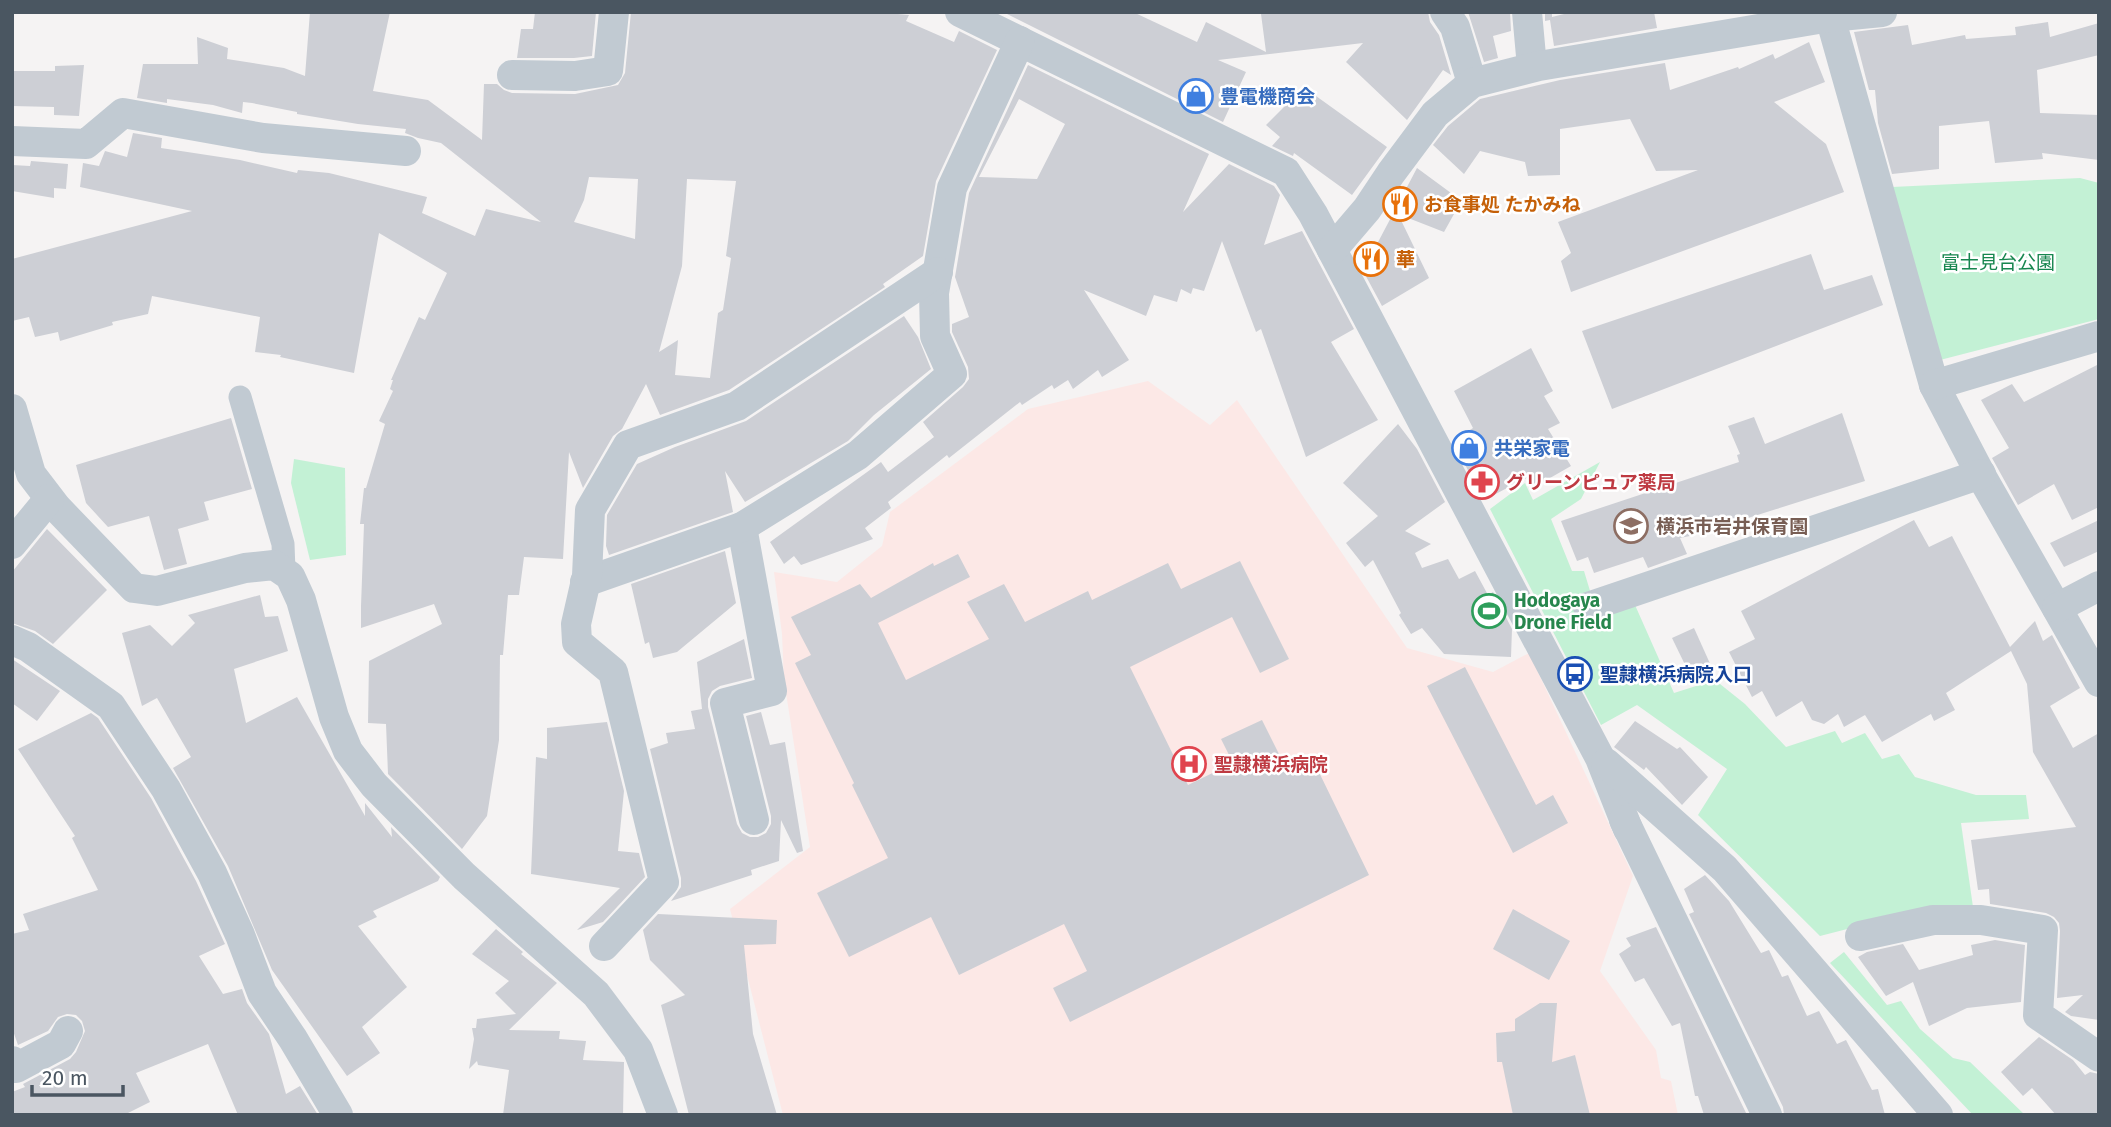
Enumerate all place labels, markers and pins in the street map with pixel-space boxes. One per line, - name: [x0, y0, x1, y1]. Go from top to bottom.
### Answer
- shop icon: 豊電機商会: [1177, 77, 1215, 115]
- place label: 豊電機商会: [1220, 85, 1315, 108]
- restaurant icon: お食事処 たかみね: [1381, 185, 1419, 223]
- place label: お食事処 たかみね: [1424, 193, 1581, 216]
- restaurant icon: 華: [1352, 240, 1390, 278]
- place label: 華: [1396, 248, 1415, 271]
- shop icon: 共栄家電: [1450, 429, 1488, 467]
- place label: 共栄家電: [1494, 437, 1570, 460]
- pharmacy icon: グリーンピュア薬局: [1463, 463, 1501, 501]
- place label: グリーンピュア薬局: [1506, 471, 1676, 494]
- school or university icon: 横浜市岩井保育園: [1612, 507, 1650, 545]
- place label: 横浜市岩井保育園: [1656, 515, 1808, 538]
- place label: Hodogaya Drone Field: [1514, 589, 1612, 634]
- sports icon: Hodogaya Drone Field: [1470, 592, 1508, 630]
- bus stop icon: 聖隷横浜病院入口: [1556, 655, 1594, 693]
- place label: 聖隷横浜病院入口: [1600, 663, 1752, 686]
- hospital icon: 聖隷横浜病院: [1170, 745, 1208, 783]
- place label: 聖隷横浜病院: [1214, 753, 1328, 776]

